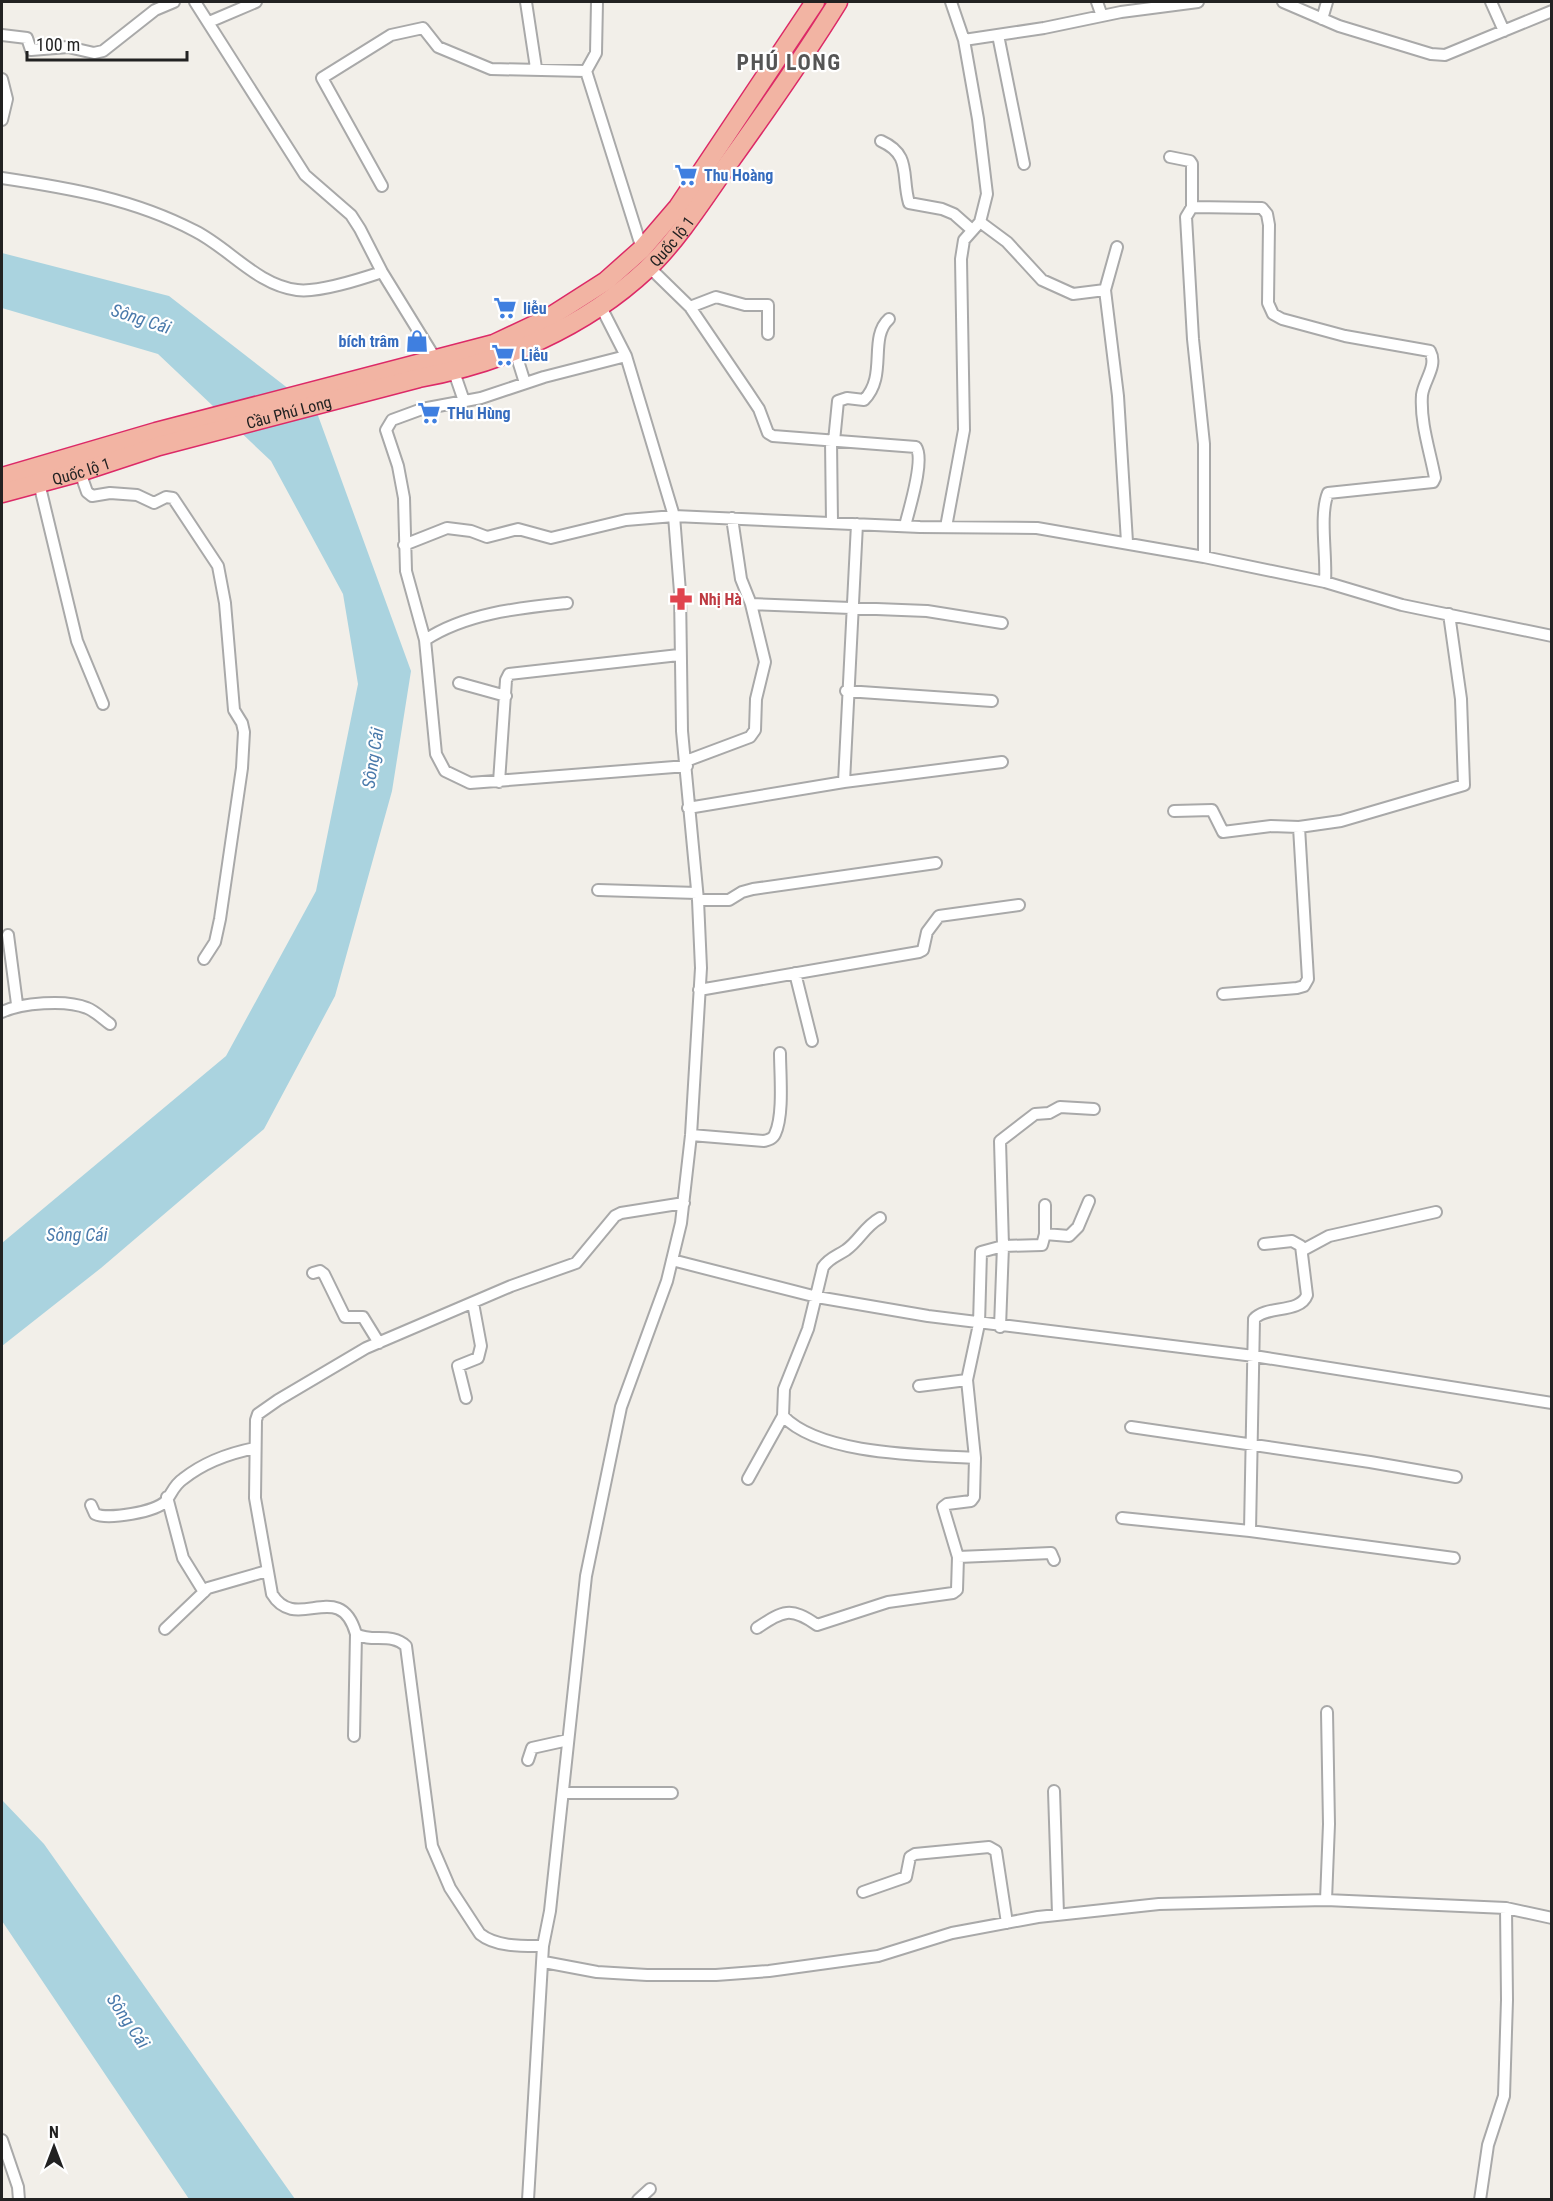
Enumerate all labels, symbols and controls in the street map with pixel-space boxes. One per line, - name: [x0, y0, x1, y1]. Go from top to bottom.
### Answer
- scale bar: [27, 24, 188, 62]
- text: 100 m: [36, 34, 80, 55]
- district label: PHÚ LONG: [736, 49, 842, 75]
- supermarket icon: Thu Hoàng: [673, 162, 699, 188]
- place label: Thu Hoàng: [704, 166, 773, 185]
- street label: Quốc lộ 1: [646, 213, 698, 271]
- supermarket icon: liễu: [492, 295, 518, 321]
- water label: Sông Cái: [109, 299, 174, 338]
- place label: liễu: [523, 299, 547, 318]
- shop icon: bích trâm: [404, 328, 430, 354]
- place label: bích trâm: [339, 332, 399, 351]
- supermarket icon: Liễu: [490, 342, 516, 368]
- place label: Liễu: [521, 346, 548, 365]
- street label: Cầu Phú Long: [244, 392, 334, 433]
- supermarket icon: THu Hùng: [416, 400, 442, 426]
- place label: THu Hùng: [447, 404, 511, 423]
- street label: Quốc lộ 1: [50, 454, 113, 489]
- pharmacy icon: Nhị Hà: [668, 586, 694, 612]
- place label: Nhị Hà: [699, 590, 742, 609]
- water label: Sông Cái: [357, 725, 388, 790]
- water label: Sông Cái: [46, 1224, 109, 1245]
- water label: Sông Cái: [103, 1989, 155, 2053]
- north arrow: [24, 2117, 84, 2177]
- text: N: [49, 2123, 59, 2142]

